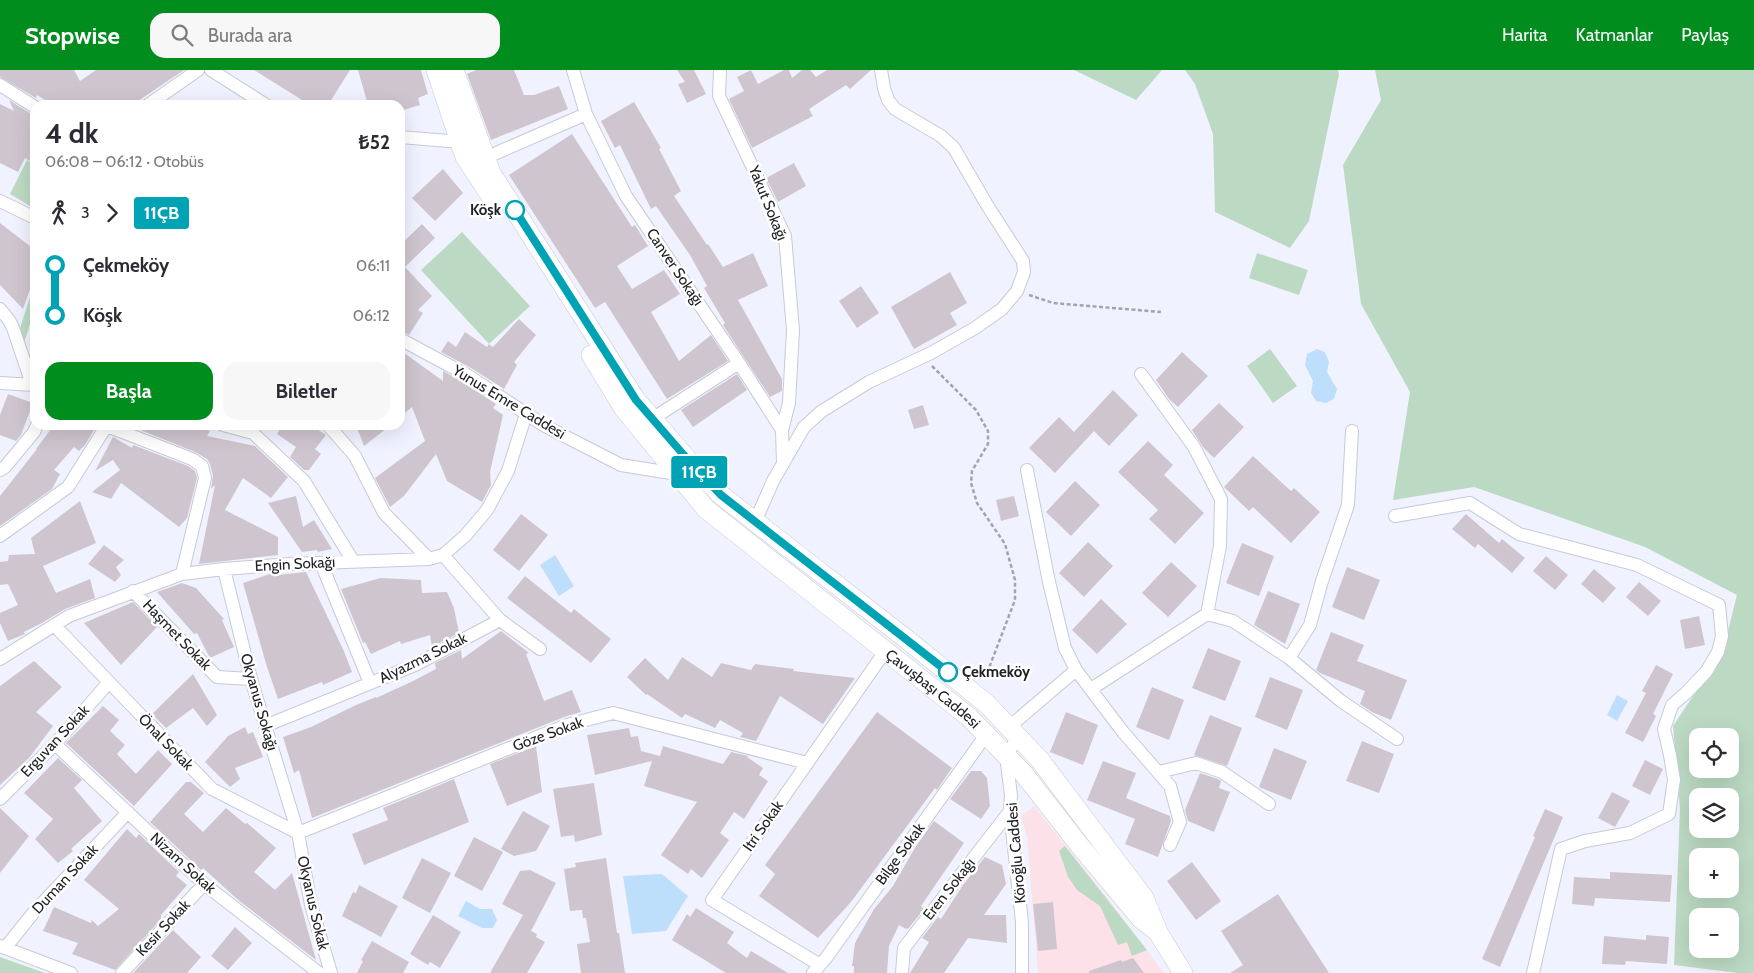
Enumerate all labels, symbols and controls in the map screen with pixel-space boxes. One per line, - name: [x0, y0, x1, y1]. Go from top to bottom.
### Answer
- search box: [150, 13, 500, 58]
- text: Stopwise: [25, 21, 120, 50]
- icon: search: [168, 21, 196, 49]
- text: Burada ara: [208, 24, 292, 47]
- text: Harita: [1502, 24, 1547, 46]
- text: Katmanlar: [1575, 24, 1653, 46]
- text: Paylaş: [1681, 24, 1729, 46]
- text: 4 dk: [45, 116, 98, 150]
- text: ₺52: [358, 131, 390, 154]
- text: 06:08 – 06:12 · Otobüs: [45, 152, 204, 171]
- street label: Yakut Sokağı: [744, 162, 791, 243]
- icon: walk: [45, 199, 73, 227]
- icon: forward: [98, 199, 126, 227]
- marker: Köşk: [505, 200, 525, 220]
- place label: Köşk: [470, 201, 502, 219]
- text: 11ÇB: [144, 202, 179, 224]
- text: 3: [81, 203, 90, 222]
- street label: Canver Sokağı: [643, 225, 707, 309]
- text: Çekmeköy: [83, 254, 169, 277]
- text: 06:11: [356, 256, 390, 275]
- text: Köşk: [83, 304, 122, 327]
- text: 06:12: [353, 306, 390, 325]
- street label: Yunus Emre Caddesi: [449, 361, 569, 443]
- button: Başla: [45, 362, 213, 420]
- button: Biletler: [223, 362, 390, 420]
- line badge: 11ÇB: [664, 456, 734, 488]
- text: 11ÇB: [681, 461, 717, 483]
- street label: Engin Sokağı: [254, 553, 336, 575]
- street label: Haşmet Sokak: [139, 596, 215, 674]
- street label: Alyazma Sokak: [376, 629, 470, 687]
- street label: Çavuşbaşı Caddesi: [882, 645, 984, 732]
- street label: Okyanus Sokağı: [237, 651, 281, 753]
- marker: Çekmeköy: [938, 662, 958, 682]
- place label: Çekmeköy: [962, 663, 1031, 681]
- street label: Erguvan Sokak: [17, 701, 93, 781]
- street label: Önal Sokak: [135, 710, 198, 774]
- street label: Göze Sokak: [510, 713, 586, 755]
- map controls: [1689, 728, 1739, 958]
- button: locate: [1689, 728, 1739, 778]
- button: layers: [1689, 788, 1739, 838]
- street label: Itri Sokak: [739, 797, 787, 855]
- street label: Köroğlu Caddesi: [1003, 802, 1029, 904]
- street label: Bilge Sokak: [872, 819, 929, 888]
- street label: Nizam Sokak: [146, 829, 220, 897]
- street label: Duman Sokak: [28, 840, 102, 917]
- button: +: [1689, 848, 1739, 898]
- street label: Okyanus Sokak: [293, 854, 333, 952]
- street label: Eren Sokağı: [919, 854, 979, 924]
- street label: Kesir Sokak: [132, 896, 194, 960]
- button: −: [1689, 908, 1739, 958]

